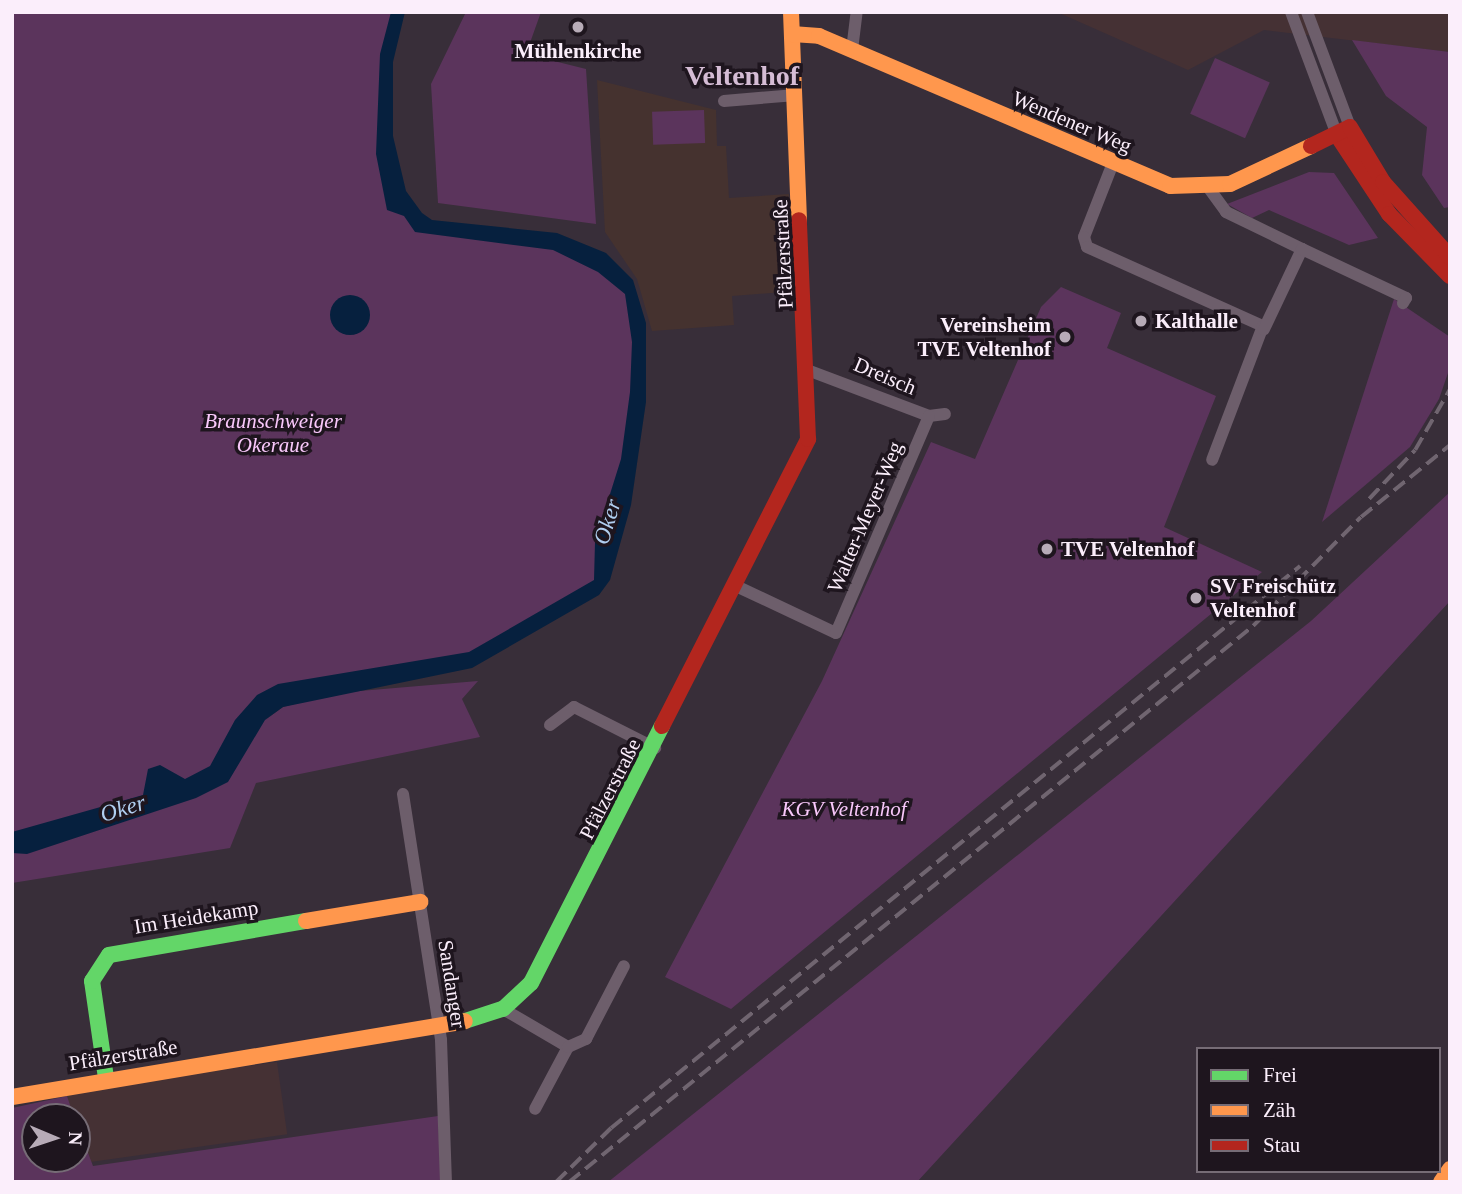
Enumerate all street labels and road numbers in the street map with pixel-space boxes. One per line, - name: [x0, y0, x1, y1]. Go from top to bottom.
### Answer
- street label: Wendener Weg: [1008, 85, 1136, 159]
- street label: Pfälzerstraße: [768, 199, 798, 309]
- street label: Dreisch: [850, 352, 920, 400]
- street label: Walter-Meyer-Weg: [822, 438, 908, 596]
- street label: Pfälzerstraße: [574, 734, 646, 844]
- street label: Im Heidekamp: [132, 895, 260, 939]
- street label: Sandanger: [433, 938, 471, 1030]
- street label: Pfälzerstraße: [67, 1034, 179, 1076]

